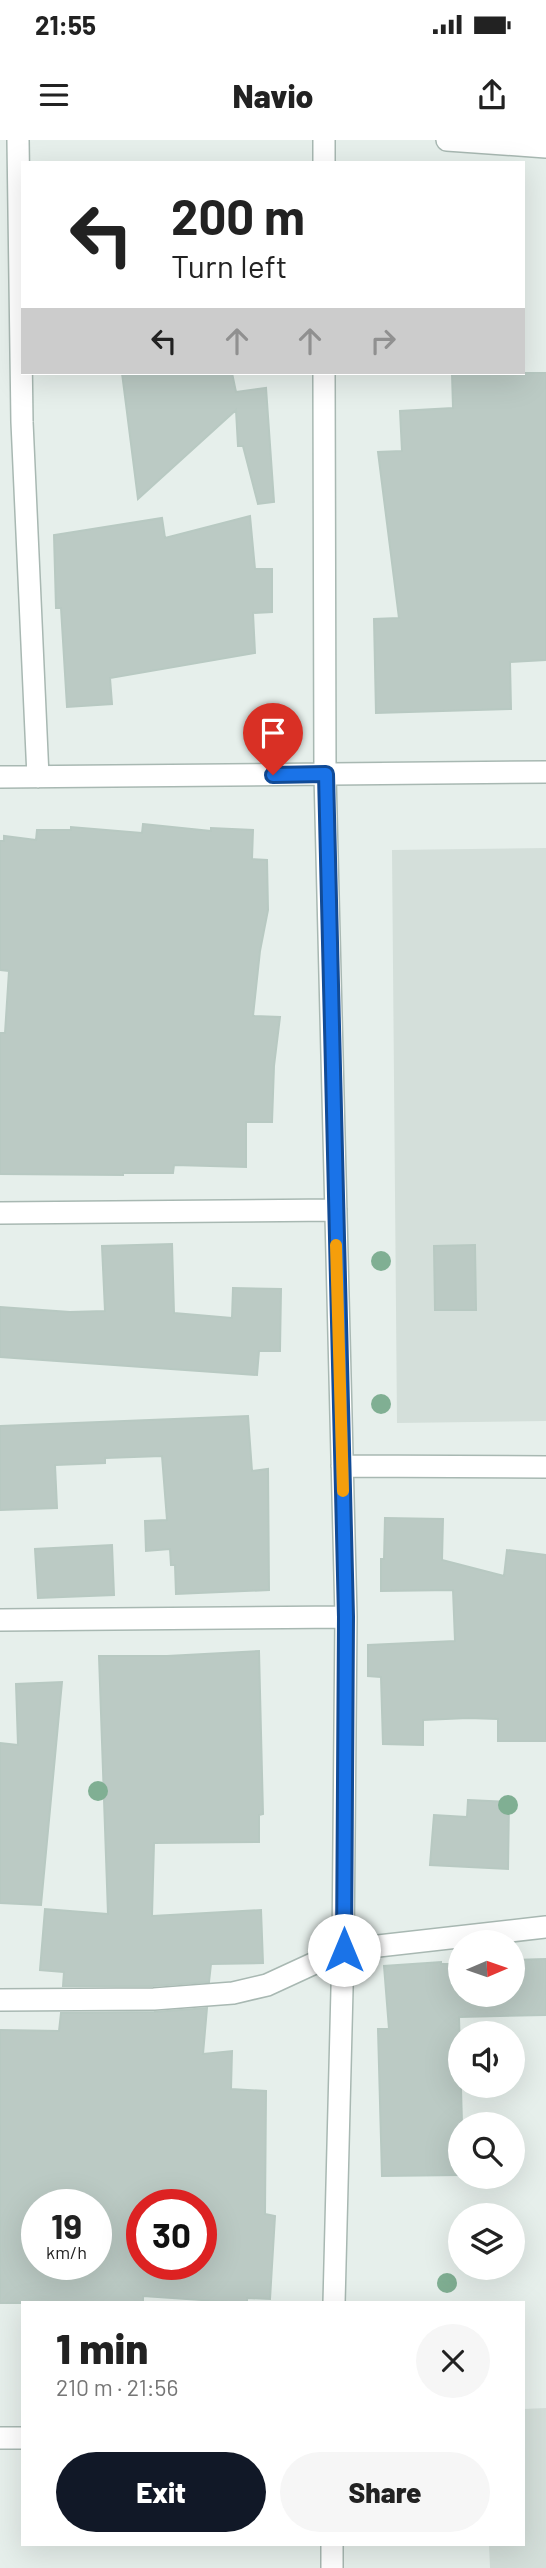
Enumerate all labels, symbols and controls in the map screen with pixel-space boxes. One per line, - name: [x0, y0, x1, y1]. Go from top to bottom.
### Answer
- text: 21:55: [35, 9, 96, 40]
- icon: menu: [35, 76, 73, 114]
- text: Navio: [233, 76, 313, 114]
- icon: share: [473, 76, 511, 114]
- text: 200 m: [171, 186, 305, 245]
- icon: left: [56, 189, 147, 280]
- text: Turn left: [171, 246, 288, 284]
- icon: left: [145, 322, 183, 360]
- icon: ahead: [218, 322, 256, 360]
- icon: ahead: [291, 322, 329, 360]
- icon: right: [364, 322, 402, 360]
- pin: [243, 703, 303, 775]
- icon: arrive: [254, 714, 292, 752]
- position arrow: [307, 1913, 381, 1987]
- north arrow: [448, 1930, 525, 2007]
- map controls: [448, 1930, 525, 2280]
- button: sound: [448, 2021, 525, 2098]
- button: search: [448, 2112, 525, 2189]
- speed limit sign: 30: [126, 2189, 217, 2280]
- button: layers: [448, 2203, 525, 2280]
- text: 19: [51, 2204, 82, 2246]
- text: km/h: [46, 2241, 87, 2263]
- text: 1 min: [56, 2322, 148, 2372]
- button: close: [416, 2324, 490, 2398]
- text: 210 m · 21:56: [56, 2373, 178, 2401]
- button: Exit: [56, 2452, 266, 2532]
- button: Share: [280, 2452, 490, 2532]

